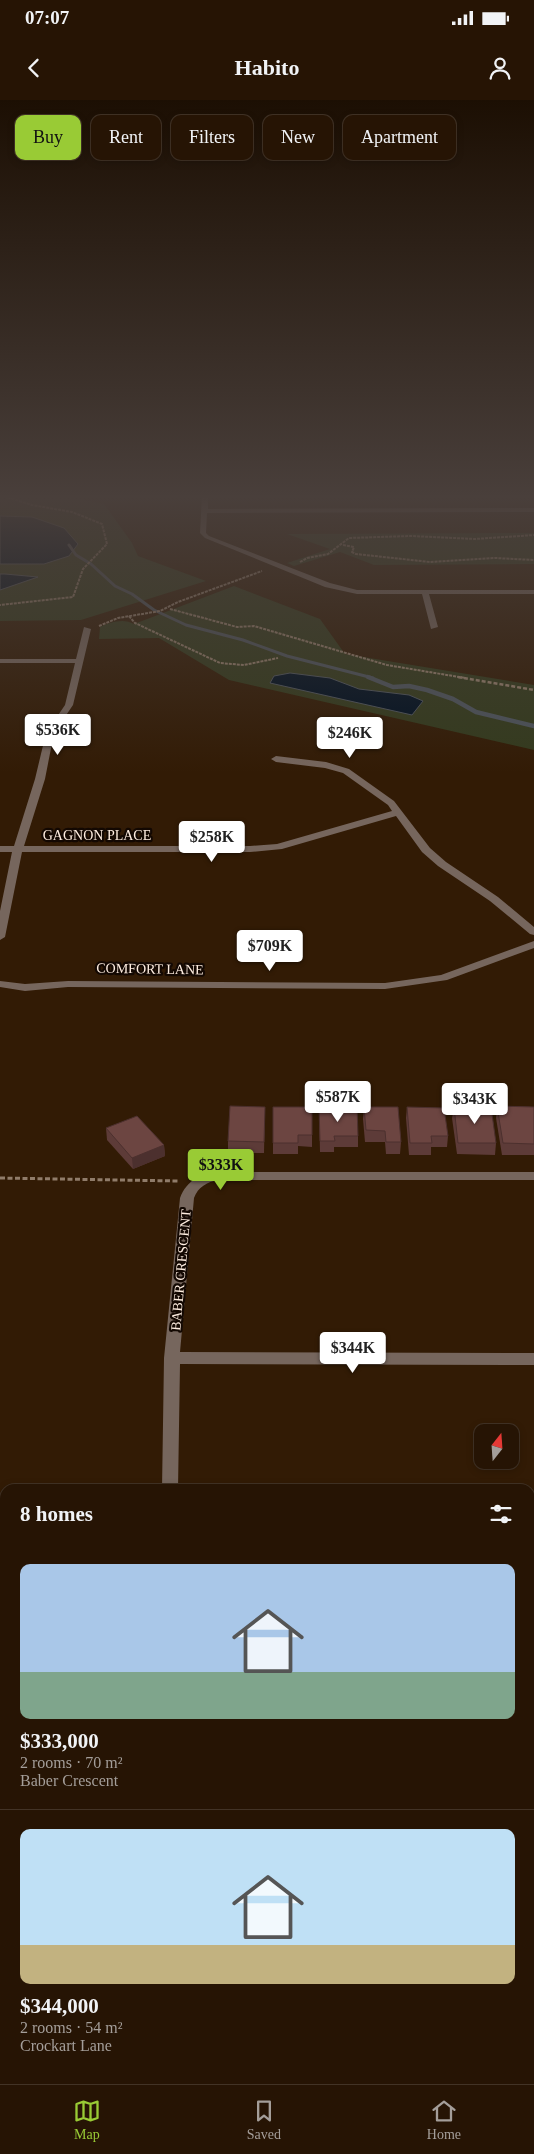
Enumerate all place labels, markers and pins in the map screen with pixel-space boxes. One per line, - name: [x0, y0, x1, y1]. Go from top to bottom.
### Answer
- pin: $536K: [23, 714, 93, 756]
- pin: $246K: [315, 716, 385, 759]
- pin: $258K: [177, 820, 247, 863]
- pin: $709K: [235, 930, 305, 972]
- pin: $587K: [303, 1080, 373, 1123]
- pin: $343K: [440, 1082, 510, 1125]
- pin: $333K: [186, 1148, 256, 1191]
- pin: $344K: [318, 1332, 388, 1374]

